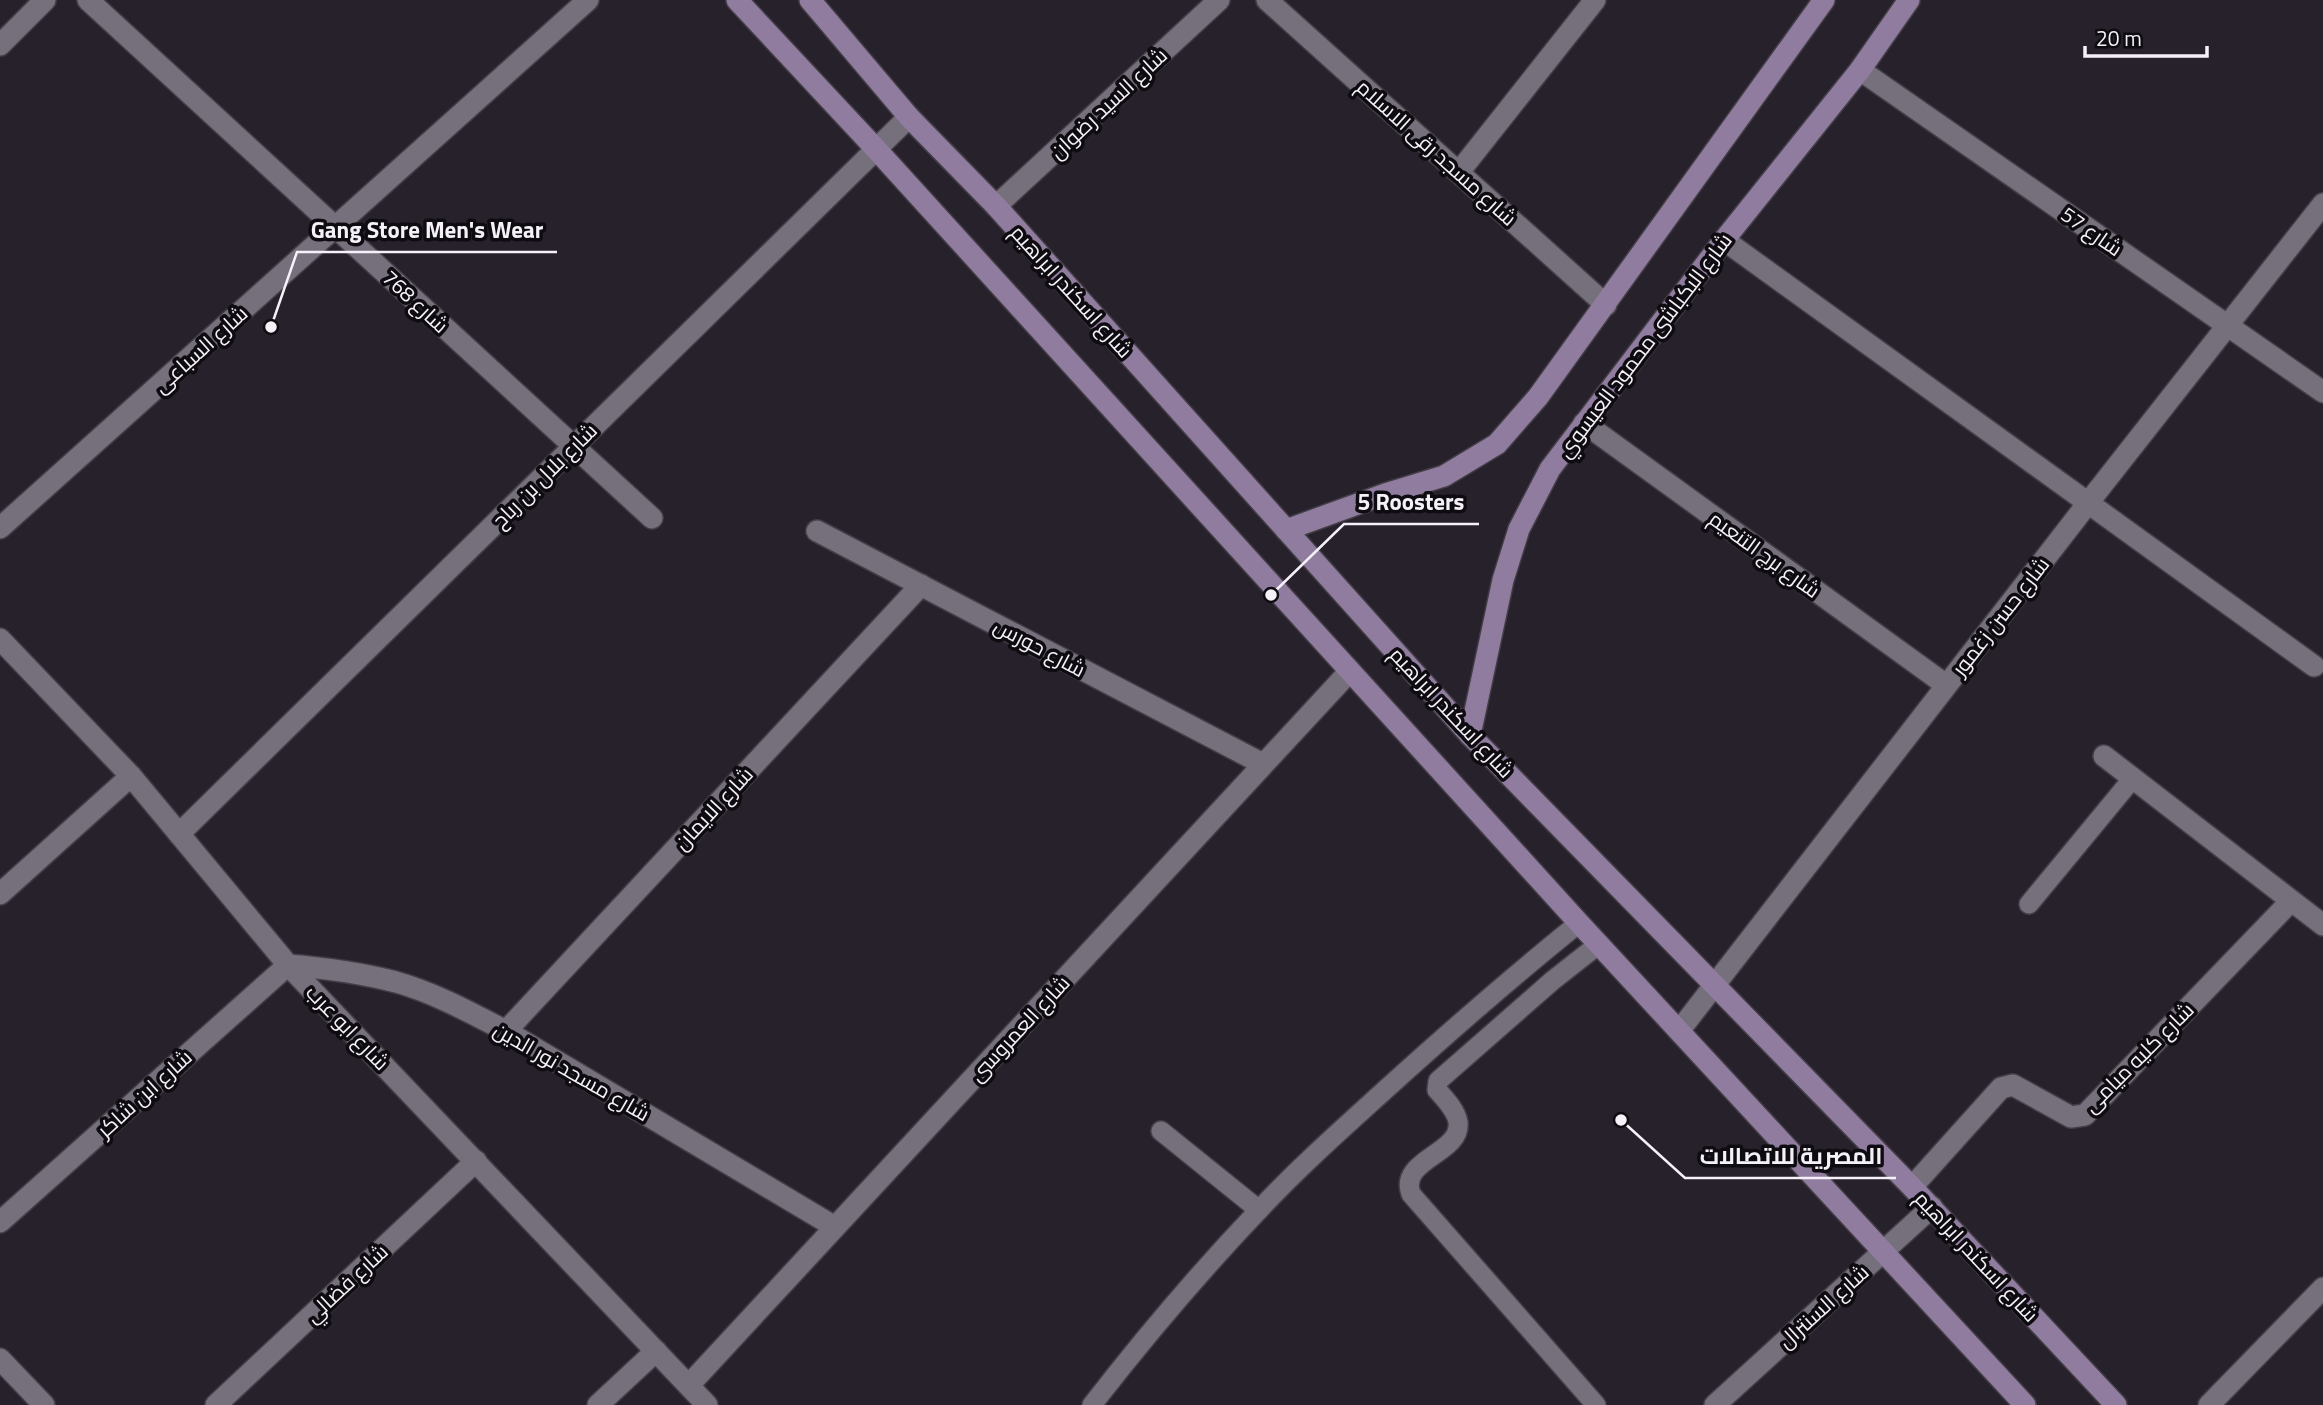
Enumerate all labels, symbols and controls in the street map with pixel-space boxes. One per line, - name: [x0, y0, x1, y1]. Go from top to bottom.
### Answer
- scale bar: [2085, 14, 2208, 58]
- text: 20 m: [2096, 22, 2142, 54]
- street label: شارع السيد رضوان: [1042, 40, 1174, 166]
- street label: شارع مسجد رقى الاسلام: [1350, 71, 1524, 233]
- street label: شارع 57: [2055, 198, 2129, 264]
- callout: Gang Store Men's Wear: [297, 208, 557, 252]
- text: Gang Store Men's Wear: [311, 212, 544, 247]
- street label: شارع اسكندر ابراهيم: [1003, 217, 1141, 365]
- street label: شارع البكباشى محمود العيسوي: [1549, 226, 1740, 465]
- street label: شارع 768: [376, 262, 456, 340]
- street label: شارع السباعى: [145, 298, 255, 400]
- street label: شارع بلال بن رباح: [484, 415, 604, 535]
- callout: 5 Roosters: [1344, 480, 1479, 524]
- text: 5 Roosters: [1358, 484, 1465, 519]
- street label: شارع برج التنعيم: [1703, 503, 1827, 605]
- street label: شارع حسن زغمور: [1943, 550, 2057, 683]
- street label: شارع حورس: [988, 609, 1092, 685]
- street label: شارع اسكندر ابراهيم: [1382, 639, 1522, 785]
- street label: شارع الايمان: [666, 759, 760, 857]
- street label: شارع العمروسى: [961, 967, 1077, 1089]
- street label: شارع ابو عرب: [299, 977, 397, 1077]
- street label: شارع كليه ميامى: [2075, 994, 2201, 1120]
- street label: شارع مسجد نور الدين: [488, 1013, 656, 1129]
- street label: شارع ابن شاكر: [88, 1041, 199, 1145]
- callout: المصرية للاتصالات: [1685, 1134, 1896, 1178]
- text: المصرية للاتصالات: [1700, 1138, 1882, 1173]
- street label: شارع اسكندر ابراهيم: [1907, 1183, 2047, 1329]
- street label: شارع فضالي: [297, 1236, 395, 1331]
- street label: شارع السنترال: [1770, 1256, 1876, 1356]

